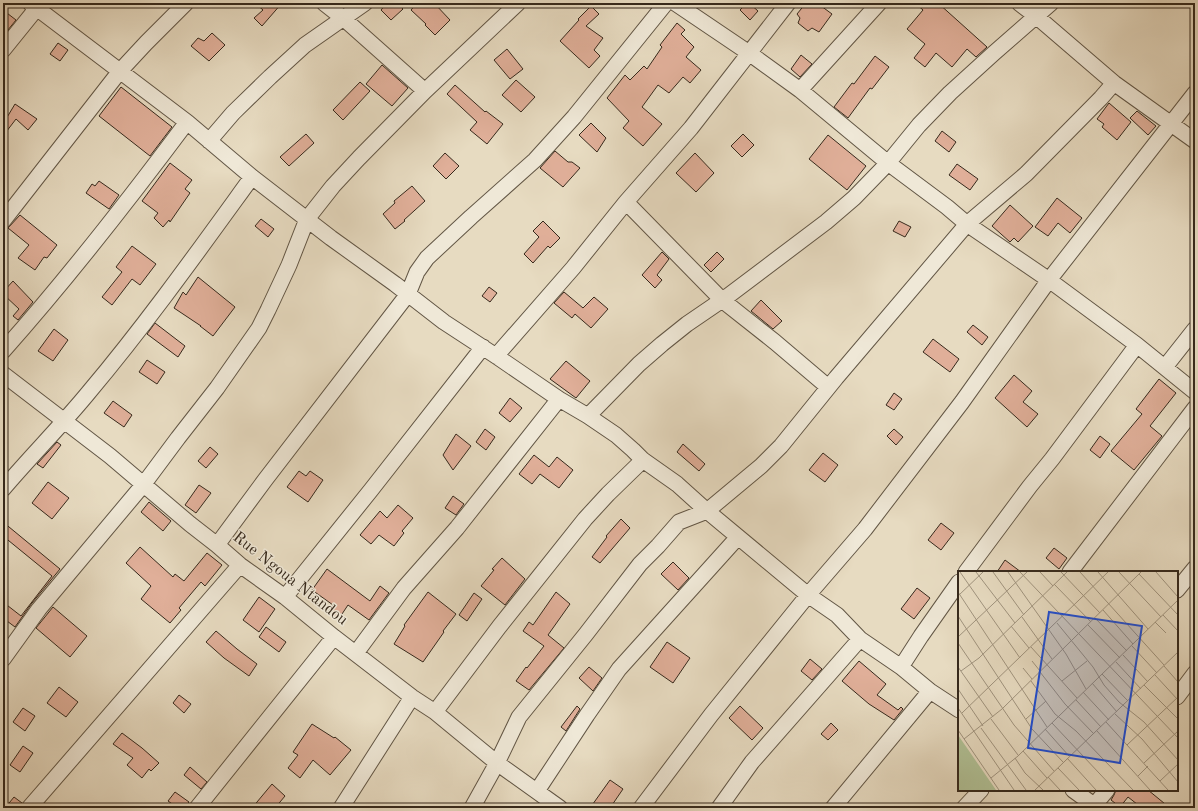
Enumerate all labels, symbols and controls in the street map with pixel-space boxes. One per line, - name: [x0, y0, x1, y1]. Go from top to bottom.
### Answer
- street label: Rue Ngoua Ntandou: [230, 529, 351, 629]
- inset map: [958, 571, 1178, 791]

